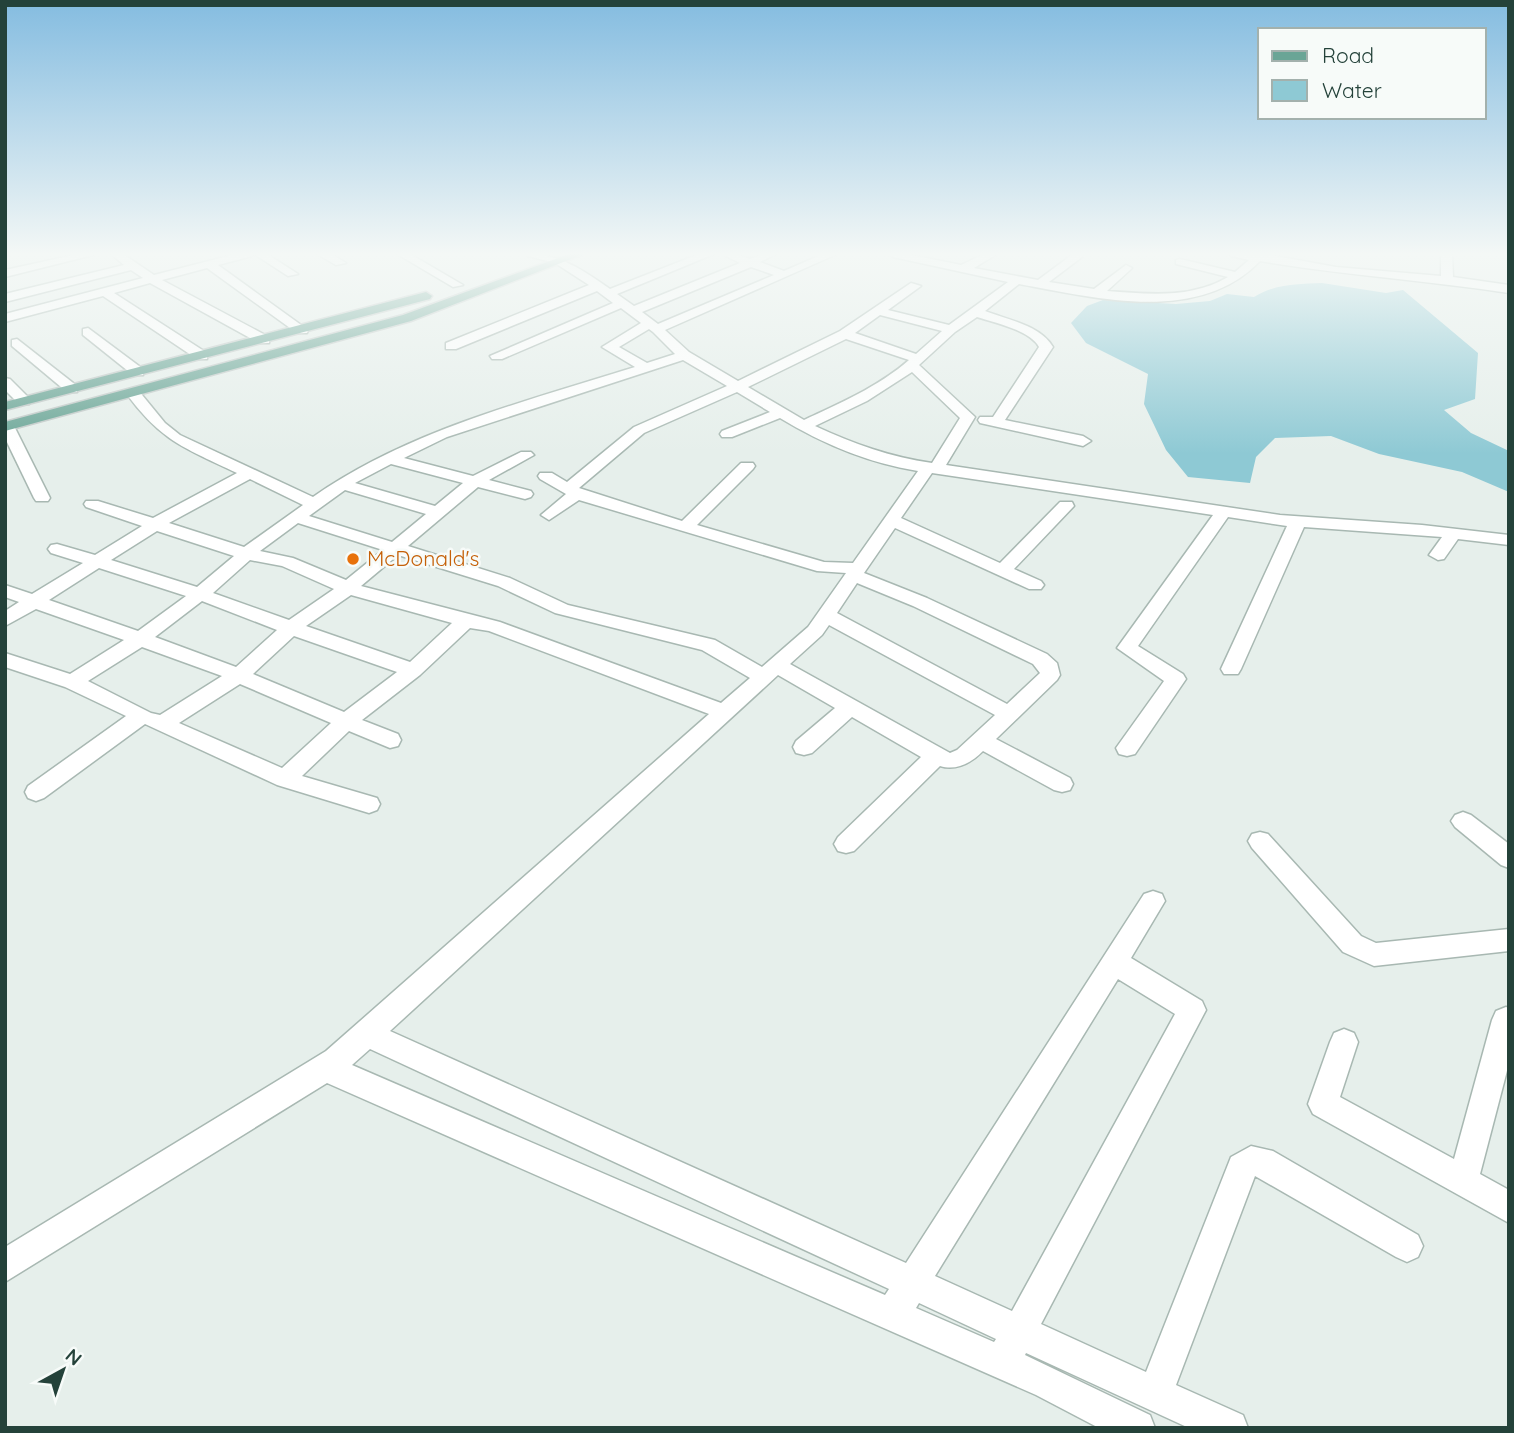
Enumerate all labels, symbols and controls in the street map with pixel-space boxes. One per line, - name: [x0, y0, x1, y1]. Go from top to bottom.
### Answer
- legend: [1258, 28, 1486, 119]
- text: Road: [1322, 42, 1374, 68]
- text: Water: [1322, 77, 1382, 103]
- place label: McDonald's: [367, 545, 479, 571]
- marker: McDonald's: [345, 551, 361, 567]
- north arrow: [28, 1335, 98, 1405]
- text: N: [61, 1343, 87, 1371]

